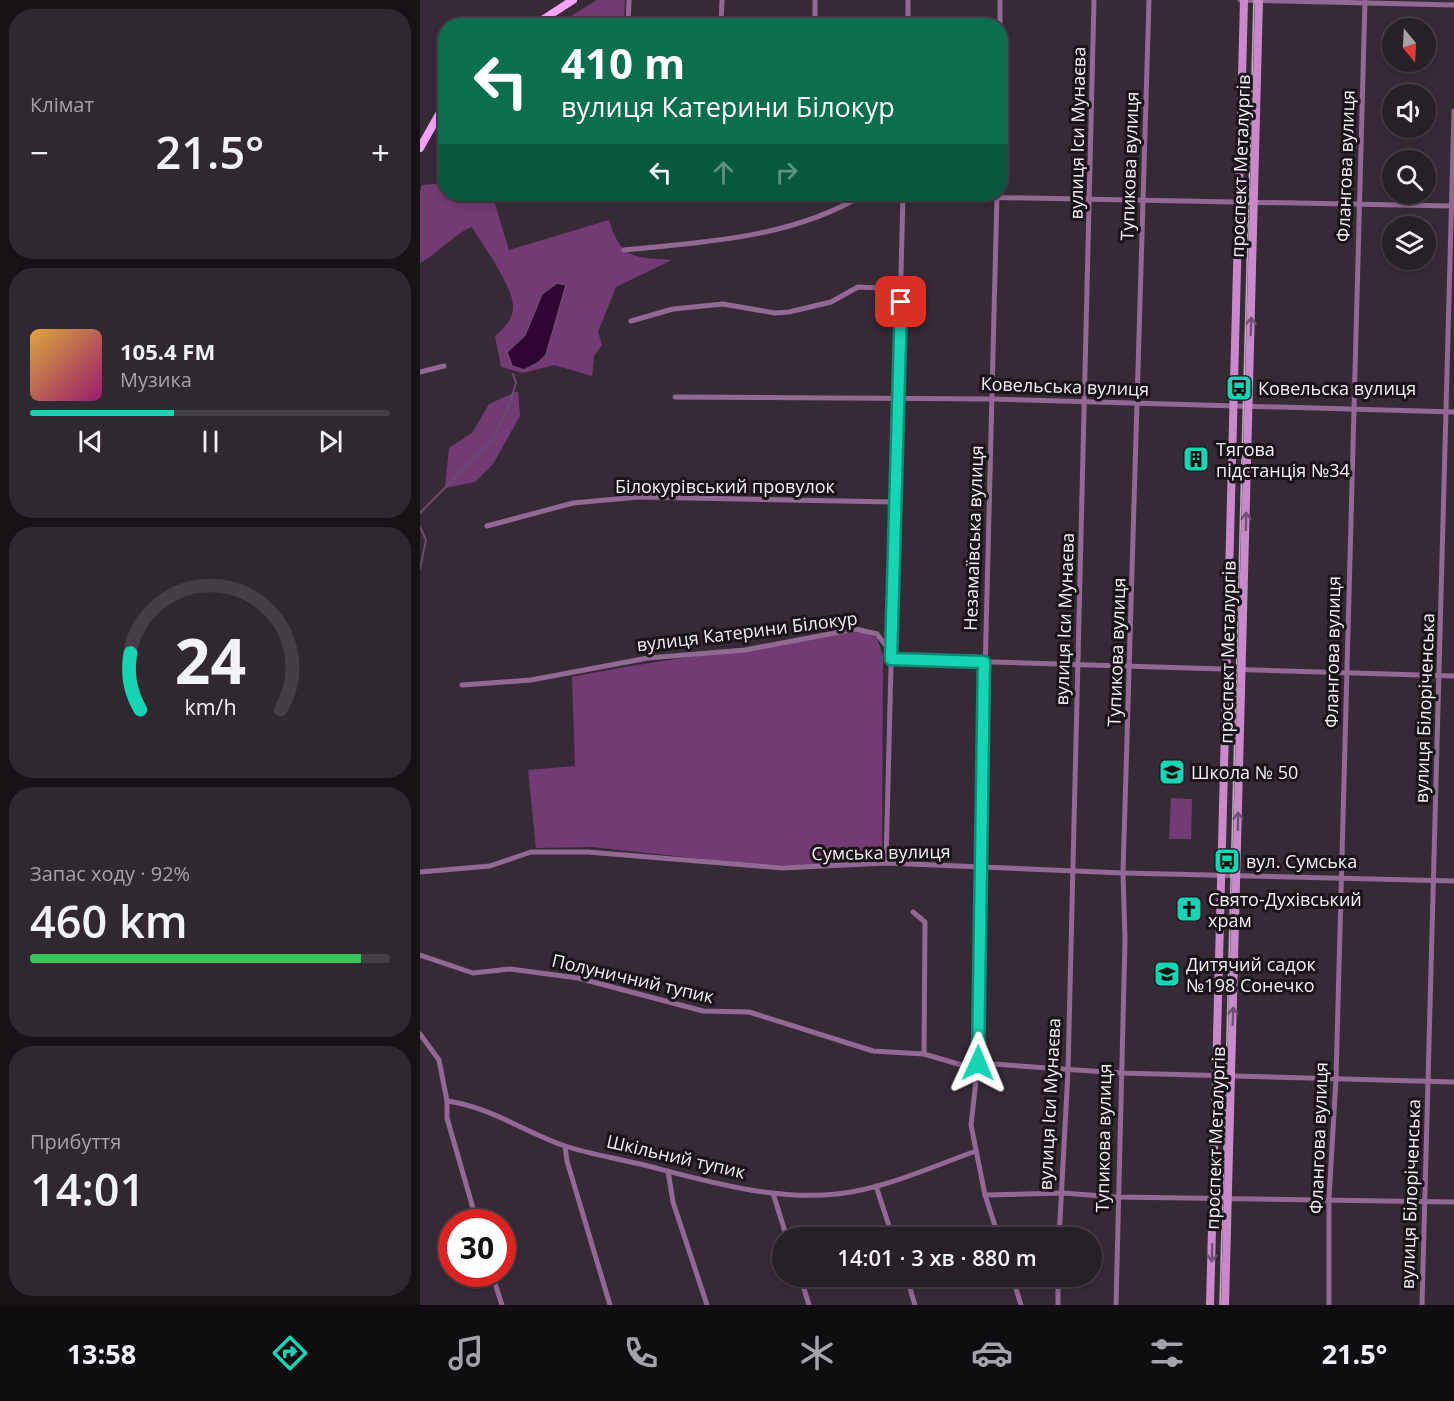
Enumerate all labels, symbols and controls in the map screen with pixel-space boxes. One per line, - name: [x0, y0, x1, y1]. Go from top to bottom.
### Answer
- north arrow: [1382, 18, 1436, 72]
- map controls: [1382, 18, 1436, 270]
- text: 410 m: [561, 34, 685, 91]
- icon: left: [462, 42, 540, 120]
- street label: вулиця Іси Мунаєва: [1063, 47, 1091, 219]
- street label: проспект Металургів: [1225, 74, 1255, 258]
- button: sound: [1382, 84, 1436, 138]
- text: вулиця Катерини Білокур: [561, 88, 895, 125]
- street label: Флангова вулиця: [1330, 90, 1360, 242]
- text: Клімат: [30, 91, 94, 118]
- street label: Тупикова вулиця: [1114, 91, 1144, 241]
- text: 21.5°: [156, 121, 264, 182]
- text: −: [30, 130, 49, 175]
- text: +: [371, 130, 390, 175]
- button: search: [1382, 150, 1436, 204]
- icon: left: [644, 156, 677, 189]
- icon: ahead: [707, 156, 740, 189]
- icon: right: [770, 156, 803, 189]
- button: layers: [1382, 216, 1436, 270]
- pin: [875, 276, 926, 327]
- icon: arrive: [884, 285, 917, 318]
- one-way arrow: [1245, 316, 1256, 336]
- text: 105.4 FM: [120, 336, 215, 366]
- text: Музика: [120, 366, 192, 393]
- street label: Ковельська вулиця: [980, 371, 1150, 401]
- bus stop icon: Ковельска вулиця: [1224, 373, 1254, 403]
- place label: Ковельска вулиця: [1258, 376, 1416, 400]
- icon: previous: [74, 425, 107, 458]
- icon: pause: [194, 425, 227, 458]
- icon: next: [314, 425, 347, 458]
- place label: Тягова пiдстанцiя №34: [1216, 437, 1350, 482]
- building icon: Тягова пiдстанцiя №34: [1181, 444, 1211, 474]
- street label: Незамаївська вулиця: [958, 445, 988, 631]
- street label: Білокурівський провулок: [615, 474, 836, 498]
- one-way arrow: [1240, 511, 1251, 531]
- street label: вулиця Іси Мунаєва: [1049, 532, 1079, 706]
- street label: проспект Металургів: [1213, 560, 1241, 744]
- street label: Флангова вулиця: [1319, 576, 1345, 728]
- street label: Тупикова вулиця: [1101, 577, 1131, 727]
- street label: вулиця Катерини Білокур: [635, 606, 859, 656]
- street label: вулиця Білоріченська: [1409, 613, 1439, 803]
- text: 24: [174, 617, 246, 702]
- text: km/h: [184, 692, 236, 721]
- school or university icon: Школа № 50: [1157, 757, 1187, 787]
- place label: Школа № 50: [1191, 760, 1298, 784]
- one-way arrow: [1232, 811, 1244, 831]
- street label: Сумська вулиця: [811, 839, 951, 865]
- bus stop icon: вул. Сумська: [1212, 846, 1242, 876]
- place label: вул. Сумська: [1246, 849, 1357, 873]
- text: Запас ходу · 92%: [30, 860, 190, 887]
- place label: Свято-Духівський храм: [1208, 887, 1362, 932]
- text: 460 km: [30, 890, 188, 951]
- church icon: Свято-Духівський храм: [1174, 894, 1204, 924]
- street label: Полуничний тупик: [550, 948, 717, 1008]
- place label: Дитячий садок №198 Сонечко: [1186, 952, 1316, 997]
- school or university icon: Дитячий садок №198 Сонечко: [1152, 959, 1182, 989]
- one-way arrow: [1227, 1006, 1239, 1026]
- street label: вулиця Іси Мунаєва: [1033, 1017, 1065, 1191]
- position arrow: [946, 1031, 1010, 1095]
- street label: проспект Металургів: [1200, 1046, 1230, 1230]
- street label: Флангова вулиця: [1303, 1062, 1333, 1214]
- street label: Тупикова вулиця: [1090, 1063, 1116, 1213]
- street label: вулиця Білоріченська: [1395, 1099, 1425, 1289]
- text: Прибуття: [30, 1128, 121, 1155]
- street label: Шкільний тупик: [604, 1128, 748, 1184]
- text: 14:01: [30, 1158, 145, 1219]
- speed limit sign: 30: [438, 1209, 516, 1287]
- text: 14:01 · 3 хв · 880 m: [837, 1242, 1037, 1272]
- one-way arrow: [1206, 1243, 1217, 1263]
- icon: directions: [269, 1332, 311, 1374]
- icon: music: [445, 1332, 487, 1374]
- icon: phone: [620, 1332, 662, 1374]
- icon: climate: [796, 1332, 838, 1374]
- icon: car: [971, 1332, 1013, 1374]
- icon: filters: [1146, 1332, 1188, 1374]
- text: 13:58: [67, 1335, 136, 1372]
- text: 21.5°: [1322, 1335, 1387, 1372]

